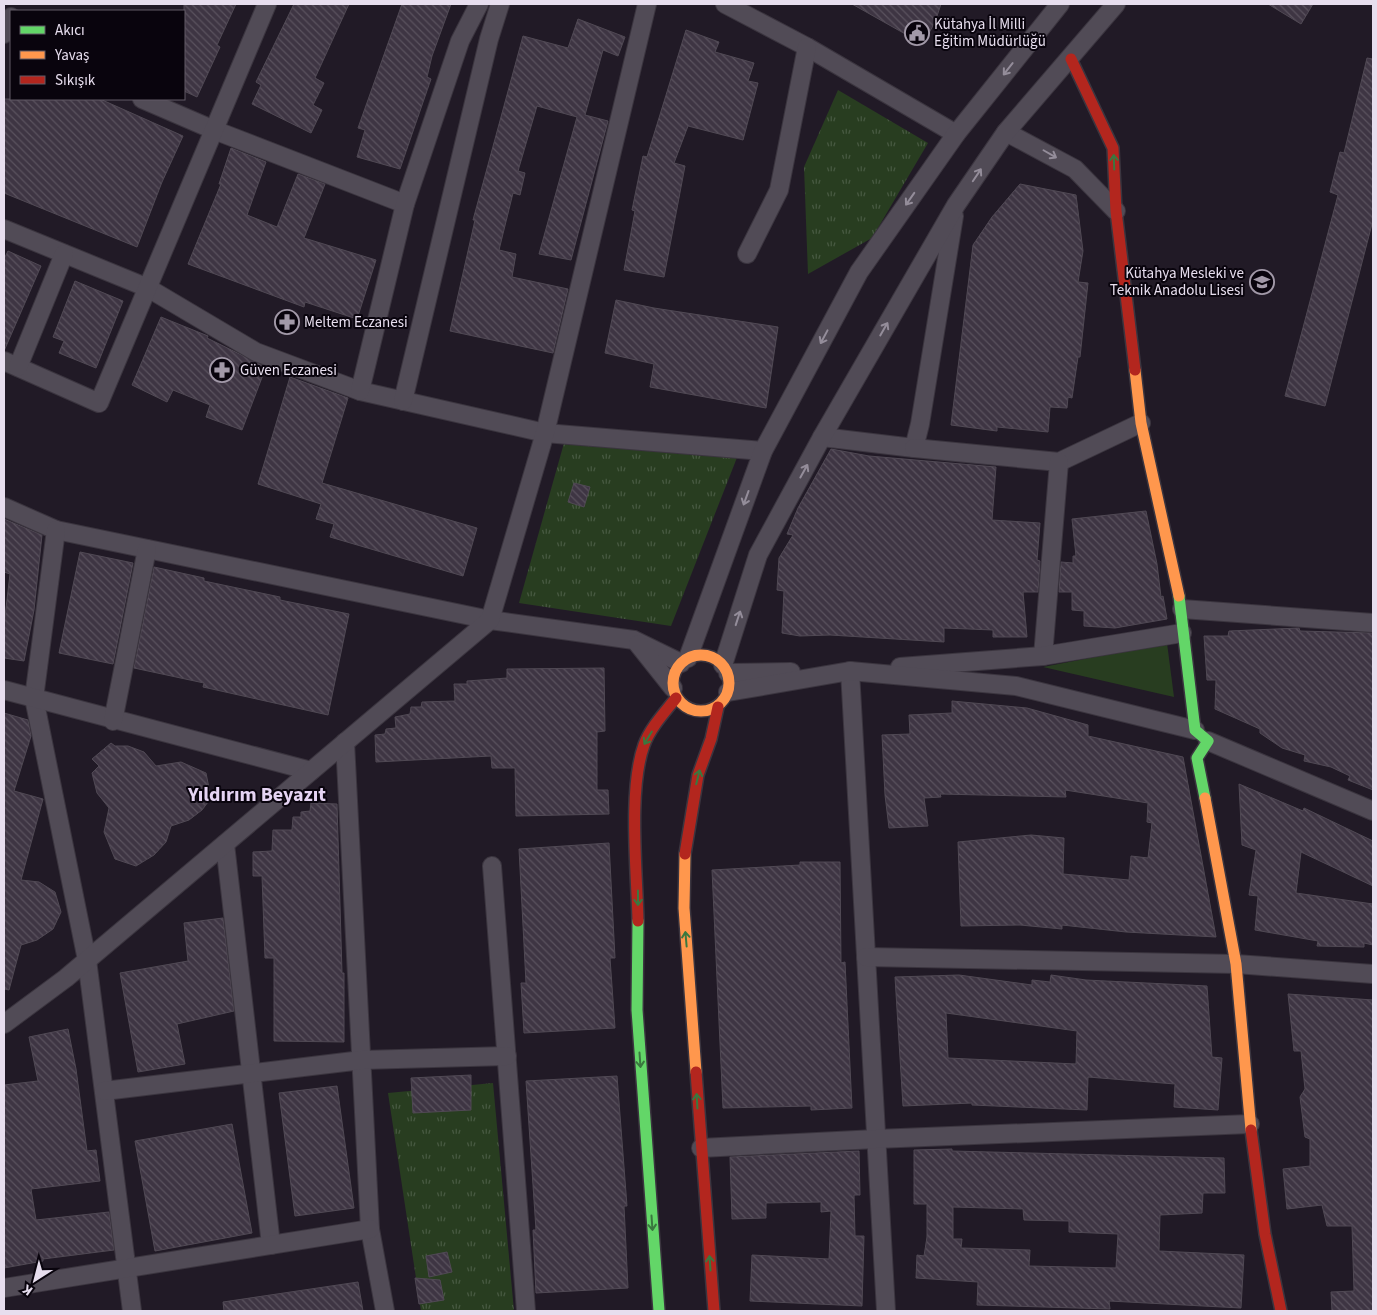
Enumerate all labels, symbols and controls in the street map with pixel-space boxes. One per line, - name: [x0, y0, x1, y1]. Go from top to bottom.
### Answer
- legend: [10, 10, 185, 100]
- place label: Kütahya İl Milli Eğitim Müdürlüğü: [934, 14, 1046, 52]
- text: Akıcı: [55, 20, 85, 41]
- public building icon: Kütahya İl Milli Eğitim Müdürlüğü: [904, 20, 930, 46]
- text: Yavaş: [54, 45, 89, 66]
- one-way arrow: [1002, 62, 1013, 75]
- text: Sıkışık: [55, 70, 96, 91]
- one-way arrow: [1042, 149, 1057, 159]
- one-way arrow: [1109, 154, 1119, 170]
- one-way arrow: [972, 168, 982, 182]
- one-way arrow: [905, 192, 915, 206]
- place label: Kütahya Mesleki ve Teknik Anadolu Lisesi: [1110, 263, 1244, 301]
- school or university icon: Kütahya Mesleki ve Teknik Anadolu Lisesi: [1249, 269, 1275, 295]
- pharmacy icon: Meltem Eczanesi: [274, 309, 300, 335]
- place label: Meltem Eczanesi: [304, 312, 408, 333]
- one-way arrow: [880, 323, 890, 337]
- one-way arrow: [819, 329, 829, 344]
- pharmacy icon: Güven Eczanesi: [209, 357, 235, 383]
- place label: Güven Eczanesi: [240, 360, 337, 381]
- one-way arrow: [799, 463, 809, 478]
- one-way arrow: [741, 490, 750, 506]
- one-way arrow: [734, 611, 743, 627]
- one-way arrow: [643, 730, 653, 744]
- one-way arrow: [694, 770, 703, 786]
- district label: Yıldırım Beyazıt: [187, 781, 326, 809]
- one-way arrow: [633, 890, 643, 906]
- one-way arrow: [682, 931, 691, 947]
- one-way arrow: [635, 1052, 644, 1068]
- one-way arrow: [693, 1093, 702, 1109]
- one-way arrow: [647, 1214, 656, 1230]
- north arrow: [10, 1255, 60, 1305]
- one-way arrow: [705, 1255, 714, 1271]
- text: K: [18, 1279, 37, 1300]

